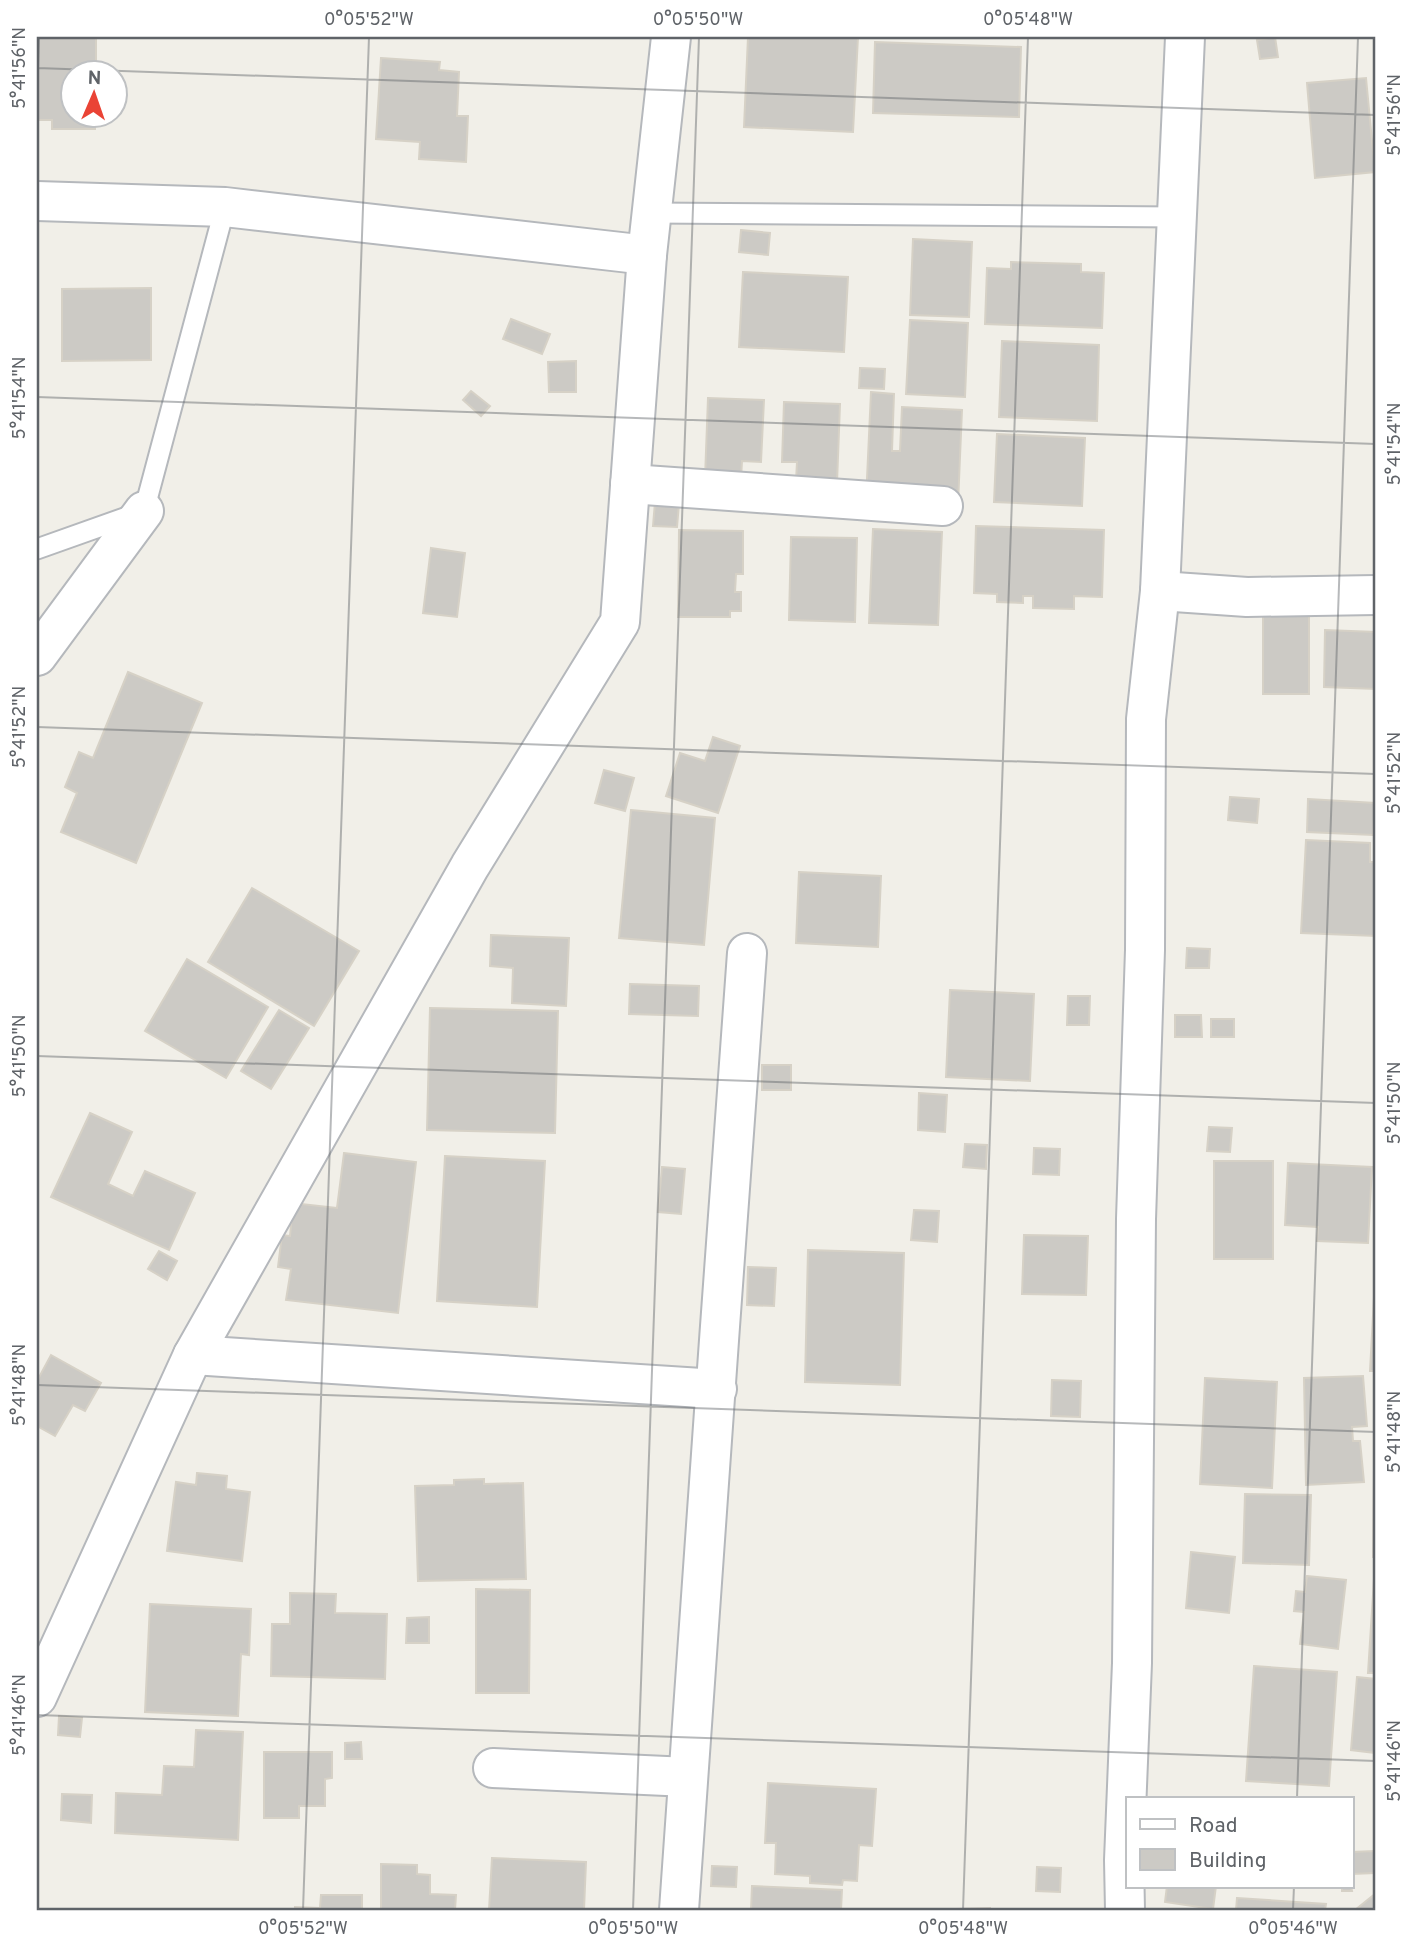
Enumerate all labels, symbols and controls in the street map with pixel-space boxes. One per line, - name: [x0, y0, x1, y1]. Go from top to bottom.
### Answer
- text: 0°05'52"W: [324, 9, 414, 32]
- text: 0°05'50"W: [653, 9, 743, 32]
- text: 0°05'48"W: [983, 9, 1073, 32]
- text: 5°41'56"N: [9, 27, 32, 109]
- north arrow: [60, 60, 130, 130]
- text: N: [87, 67, 102, 91]
- text: 5°41'56"N: [1384, 74, 1407, 156]
- text: 5°41'54"N: [9, 357, 32, 440]
- text: 5°41'54"N: [1384, 403, 1407, 486]
- text: 5°41'52"N: [9, 686, 32, 768]
- text: 5°41'52"N: [1384, 732, 1407, 814]
- text: 5°41'50"N: [9, 1015, 32, 1097]
- text: 5°41'50"N: [1384, 1062, 1407, 1144]
- text: 5°41'48"N: [9, 1344, 32, 1426]
- text: 5°41'48"N: [1384, 1391, 1407, 1473]
- text: 5°41'46"N: [9, 1674, 32, 1756]
- text: 5°41'46"N: [1384, 1720, 1407, 1802]
- legend: [1126, 1797, 1354, 1888]
- text: Road: [1189, 1813, 1238, 1840]
- text: Building: [1189, 1848, 1267, 1875]
- text: 0°05'52"W: [258, 1918, 348, 1941]
- text: 0°05'50"W: [588, 1918, 678, 1941]
- text: 0°05'48"W: [918, 1918, 1008, 1941]
- text: 0°05'46"W: [1248, 1918, 1338, 1941]

